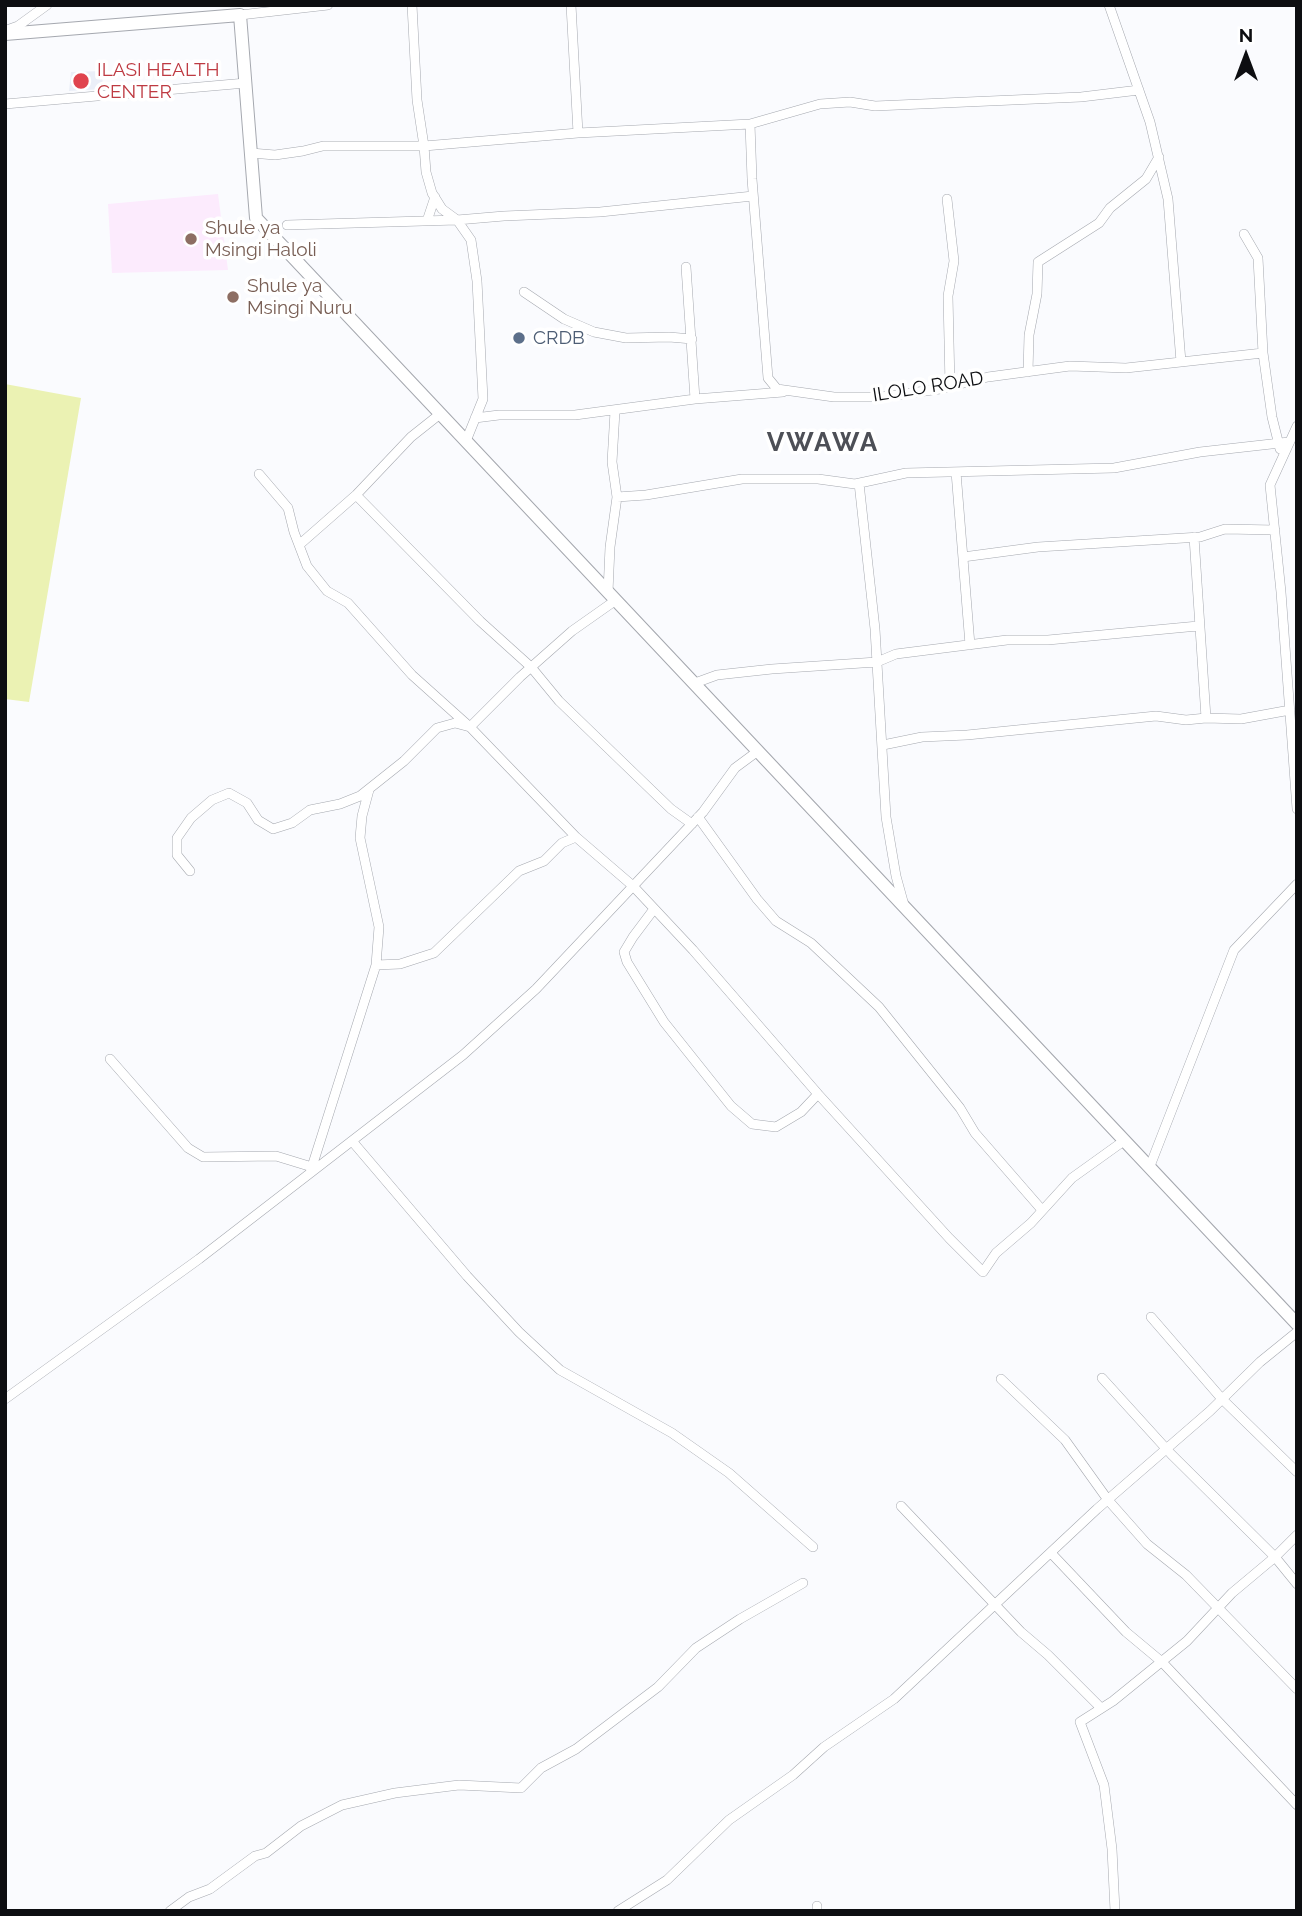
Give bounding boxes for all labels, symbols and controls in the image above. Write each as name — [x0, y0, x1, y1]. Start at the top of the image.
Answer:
north arrow — [1211, 21, 1281, 91]
text: N — [1239, 24, 1253, 46]
place label: ILASI HEALTH CENTER — [97, 59, 220, 103]
marker: ILASI HEALTH CENTER — [71, 71, 91, 91]
place label: Shule ya Msingi Haloli — [205, 217, 317, 261]
marker: Shule ya Msingi Haloli — [183, 231, 199, 247]
place label: Shule ya Msingi Nuru — [247, 275, 353, 319]
marker: Shule ya Msingi Nuru — [225, 289, 241, 305]
place label: CRDB — [533, 327, 585, 349]
marker: CRDB — [511, 330, 527, 346]
street label: ILOLO ROAD — [871, 367, 985, 407]
district label: VWAWA — [767, 427, 879, 459]

